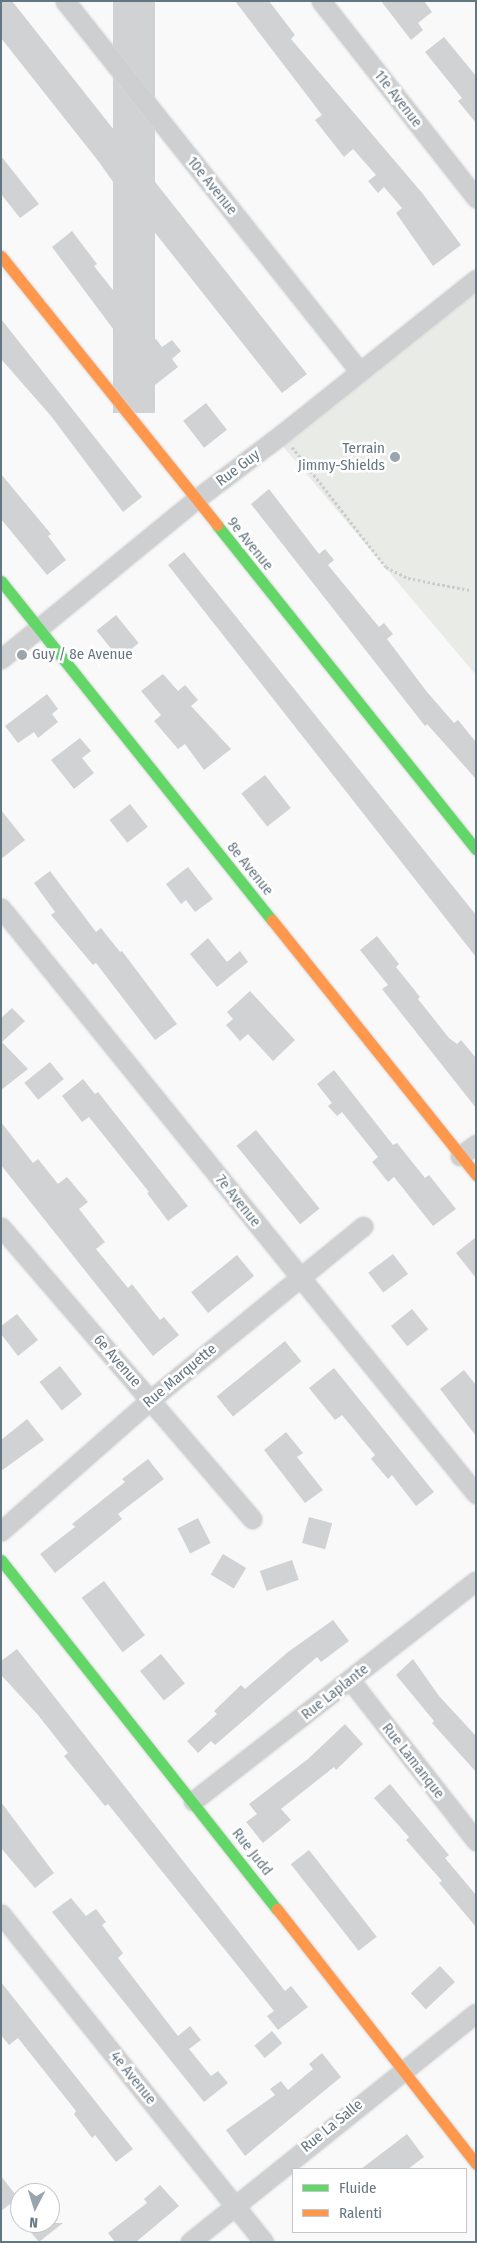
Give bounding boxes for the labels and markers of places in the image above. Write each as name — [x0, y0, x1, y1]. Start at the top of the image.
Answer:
place label: Terrain Jimmy-Shields — [298, 439, 385, 474]
marker: Terrain Jimmy-Shields — [389, 451, 401, 463]
place label: Guy / 8e Avenue — [32, 646, 133, 664]
marker: Guy / 8e Avenue — [16, 649, 28, 661]

